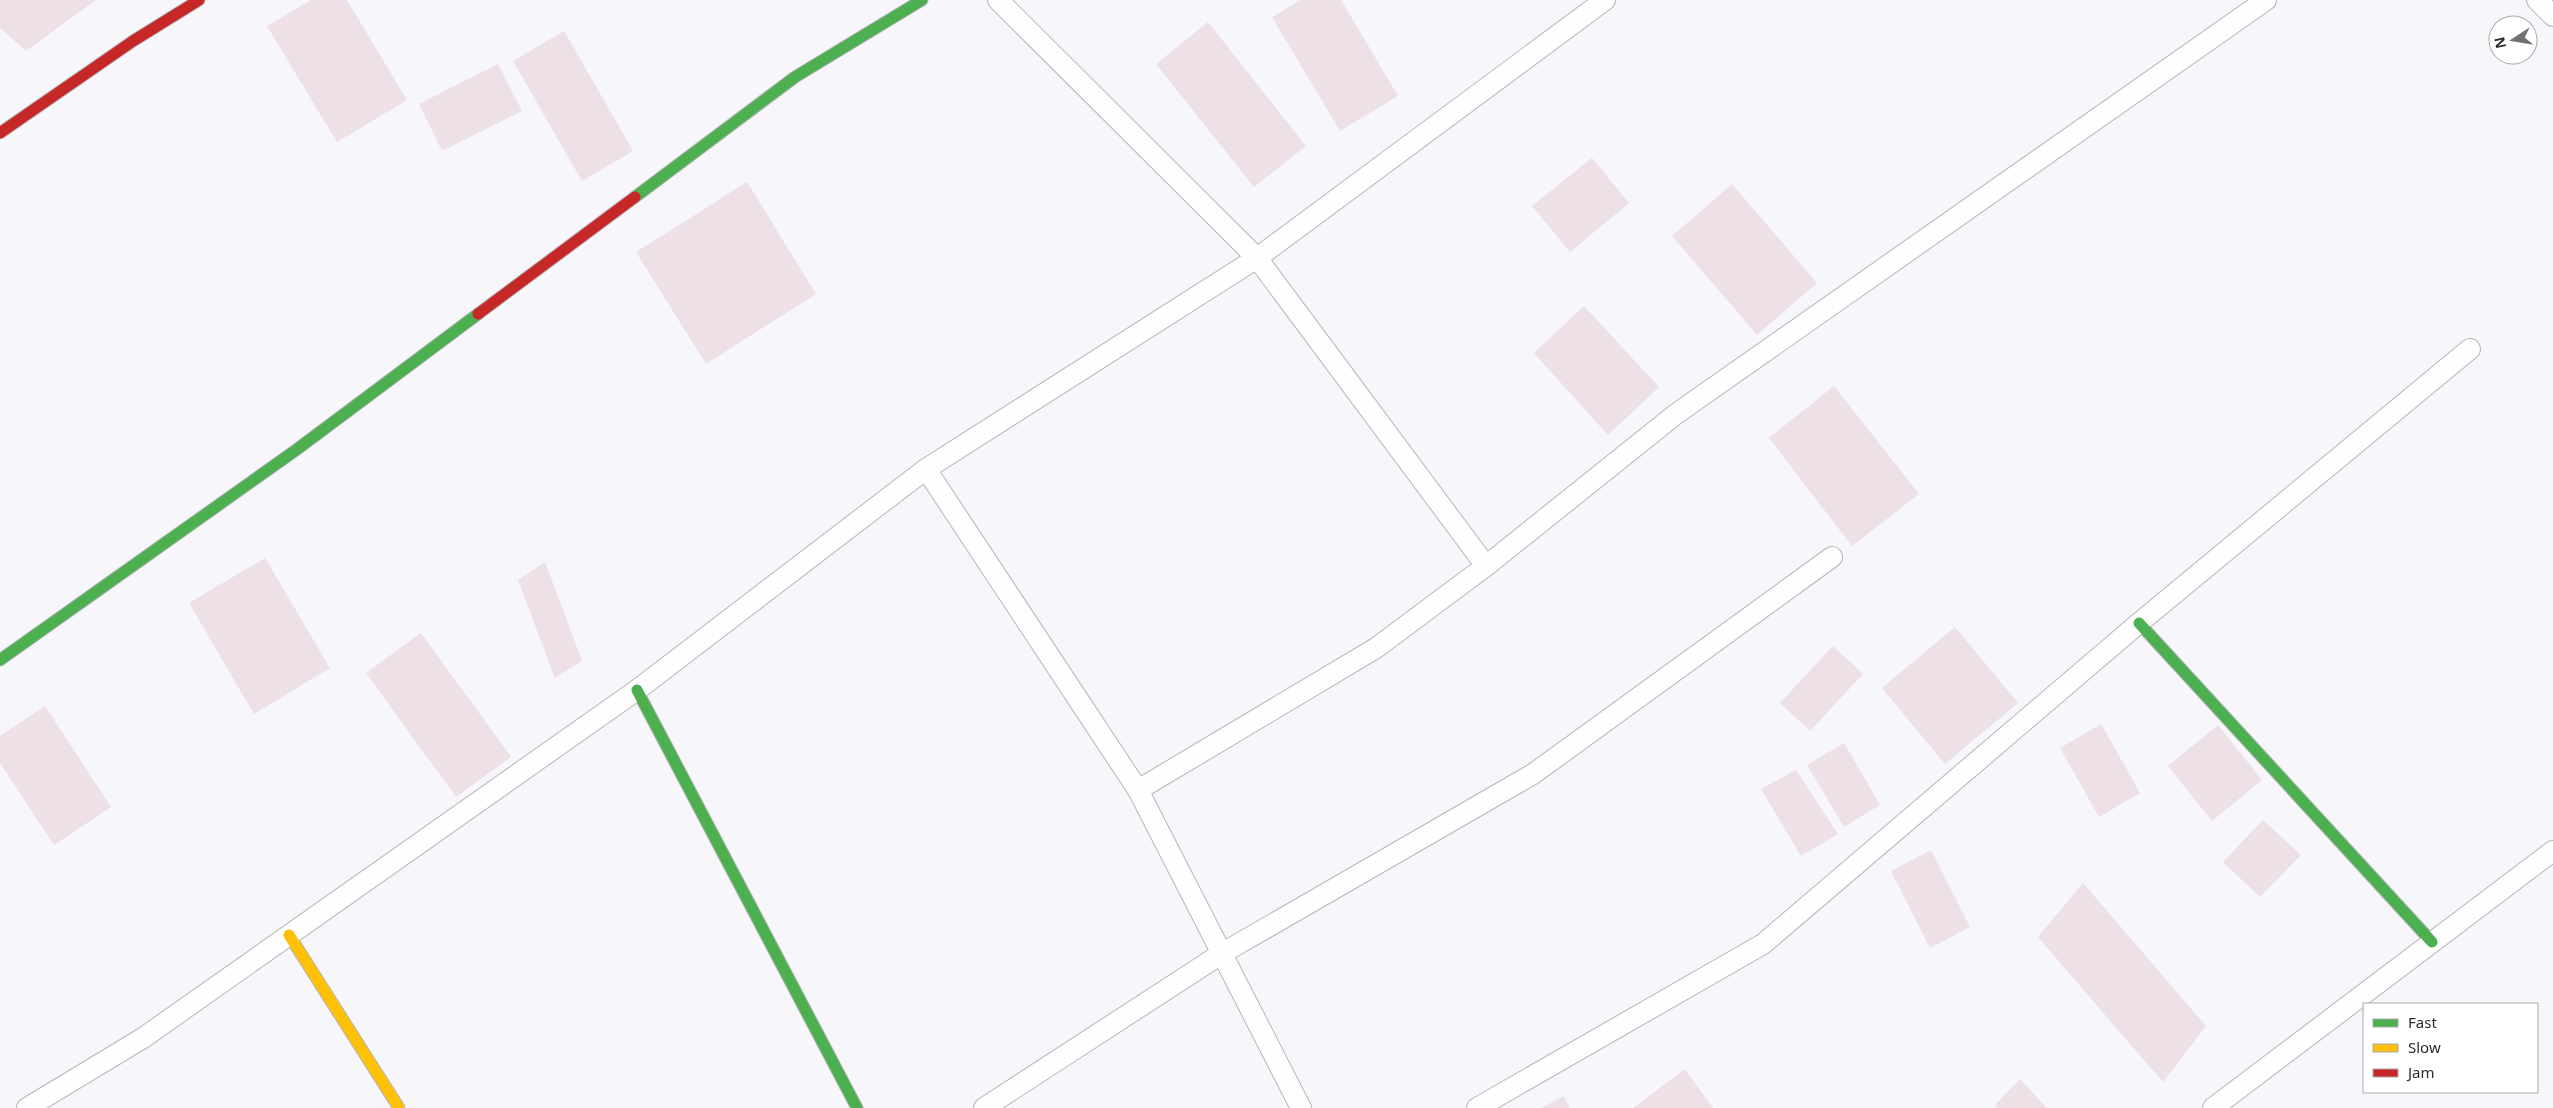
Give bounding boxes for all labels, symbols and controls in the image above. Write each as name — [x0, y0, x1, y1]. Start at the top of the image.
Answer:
north arrow — [2488, 15, 2538, 65]
text: N — [2489, 35, 2510, 50]
legend — [2363, 1003, 2538, 1093]
text: Fast — [2408, 1012, 2437, 1032]
text: Slow — [2408, 1037, 2441, 1057]
text: Jam — [2406, 1062, 2435, 1082]

